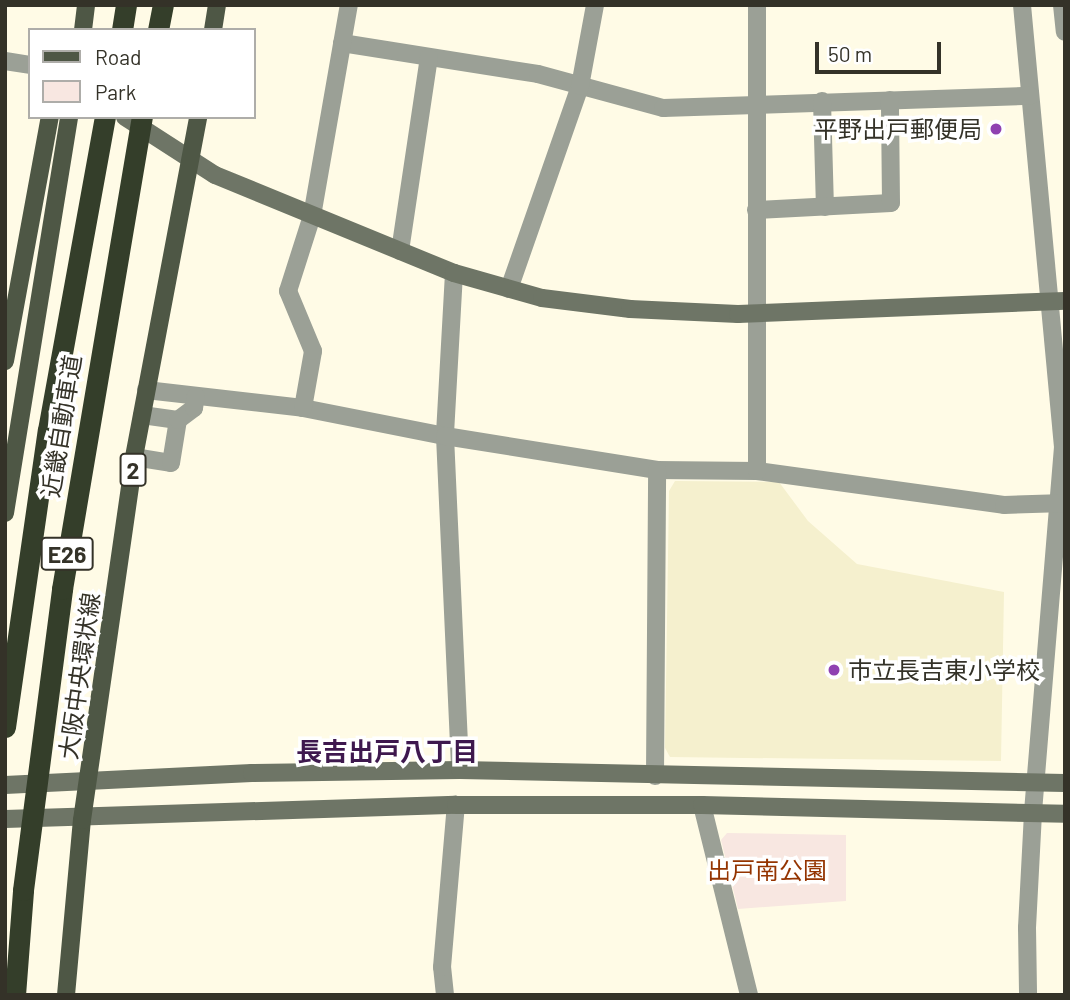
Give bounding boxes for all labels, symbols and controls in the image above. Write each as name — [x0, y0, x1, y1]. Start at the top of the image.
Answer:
legend — [28, 28, 256, 119]
scale bar — [818, 28, 944, 72]
text: 50 m — [828, 41, 872, 66]
text: Road — [95, 44, 141, 69]
text: Park — [95, 79, 136, 104]
place label: 平野出戸郵便局 — [814, 115, 982, 143]
marker: 平野出戸郵便局 — [988, 121, 1004, 137]
street label: 近畿自動車道 — [36, 353, 86, 499]
road number: 2 — [119, 450, 147, 490]
road number: E26 — [39, 534, 95, 574]
street label: 大阪中央環状線 — [53, 591, 105, 761]
place label: 市立長吉東小学校 — [848, 656, 1040, 684]
marker: 市立長吉東小学校 — [826, 662, 842, 678]
district label: 長吉出戸八丁目 — [296, 735, 478, 767]
park label: 出戸南公園 — [707, 856, 827, 884]

